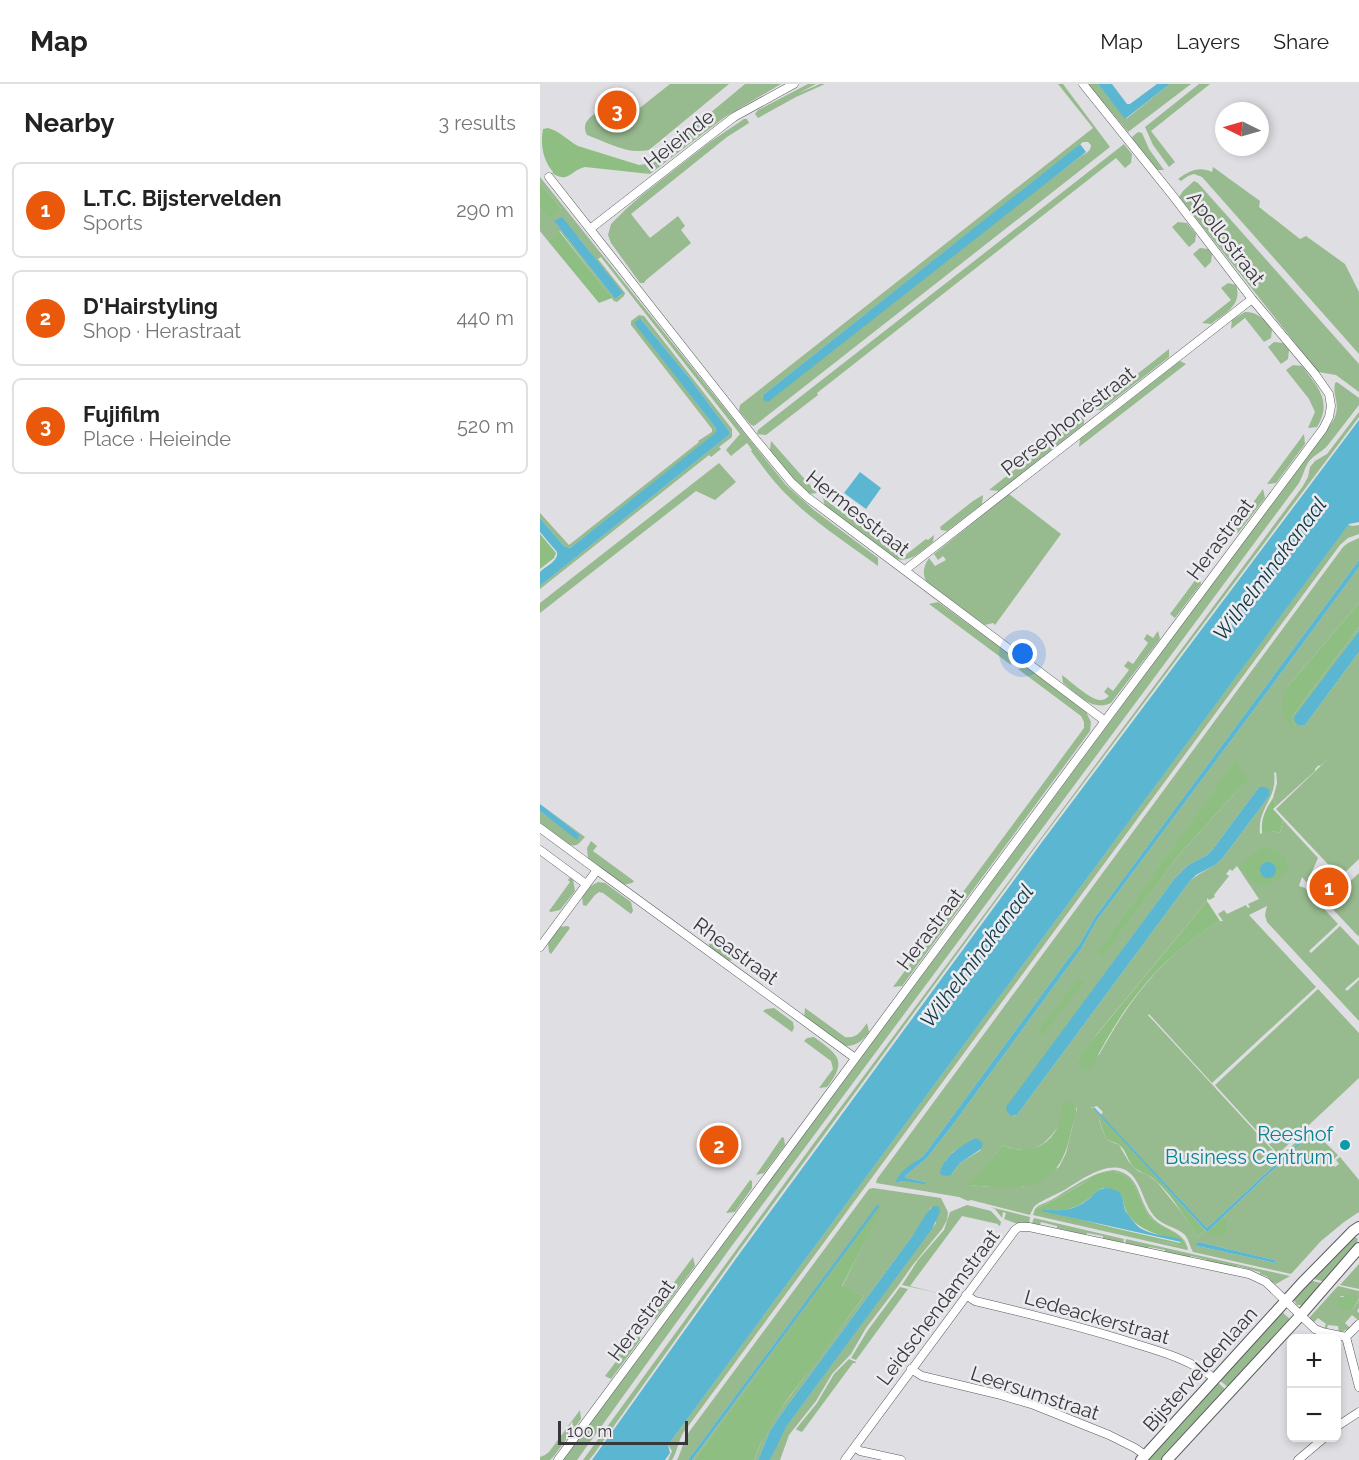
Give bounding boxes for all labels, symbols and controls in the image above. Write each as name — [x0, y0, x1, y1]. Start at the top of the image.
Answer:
text: Map — [30, 25, 88, 58]
text: Map — [1100, 29, 1143, 54]
text: Layers — [1176, 29, 1240, 54]
text: Share — [1273, 29, 1329, 54]
pin: 3 — [598, 87, 637, 132]
north arrow — [1215, 102, 1269, 156]
street label: Heieinde — [639, 104, 719, 174]
text: Nearby — [24, 108, 114, 138]
text: 3 results — [438, 111, 516, 135]
text: L.T.C. Bijstervelden — [83, 185, 281, 211]
street label: Apollostraat — [1182, 186, 1270, 290]
text: 1 — [41, 198, 50, 222]
text: 290 m — [456, 198, 514, 222]
text: Sports — [83, 211, 143, 235]
text: D'Hairstyling — [83, 293, 218, 319]
text: 2 — [40, 306, 51, 330]
text: 440 m — [456, 306, 514, 330]
text: Shop · Herastraat — [83, 319, 241, 343]
street label: Persephonéstraat — [996, 361, 1140, 481]
text: Fujifilm — [83, 401, 160, 427]
text: 3 — [40, 414, 51, 438]
text: 520 m — [457, 414, 514, 438]
text: Place · Heieinde — [83, 427, 231, 451]
street label: Hermesstraat — [801, 465, 915, 561]
water label: Wilhelminakanaal — [1208, 492, 1332, 645]
street label: Herastraat — [1182, 493, 1259, 585]
your location — [1008, 639, 1037, 668]
pin: 1 — [1310, 864, 1348, 910]
water label: Wilhelminakanaal — [915, 879, 1039, 1032]
street label: Herastraat — [892, 883, 969, 975]
street label: Rheastraat — [689, 912, 783, 990]
pin: 2 — [700, 1122, 738, 1168]
place label: Reeshof Business Centrum — [1165, 1122, 1334, 1169]
marker: Reeshof Business Centrum — [1338, 1138, 1352, 1152]
street label: Leidschendamstraat — [871, 1224, 1005, 1390]
street label: Herastraat — [603, 1274, 680, 1366]
street label: Ledeackerstraat — [1022, 1285, 1173, 1349]
street label: Bijsterveldenlaan — [1138, 1302, 1262, 1436]
map controls — [1287, 1334, 1341, 1442]
button: + — [1287, 1334, 1341, 1388]
street label: Leersumstraat — [968, 1361, 1103, 1425]
button: − — [1287, 1388, 1341, 1442]
scale bar — [558, 1418, 688, 1446]
text: 100 m — [567, 1422, 612, 1441]

